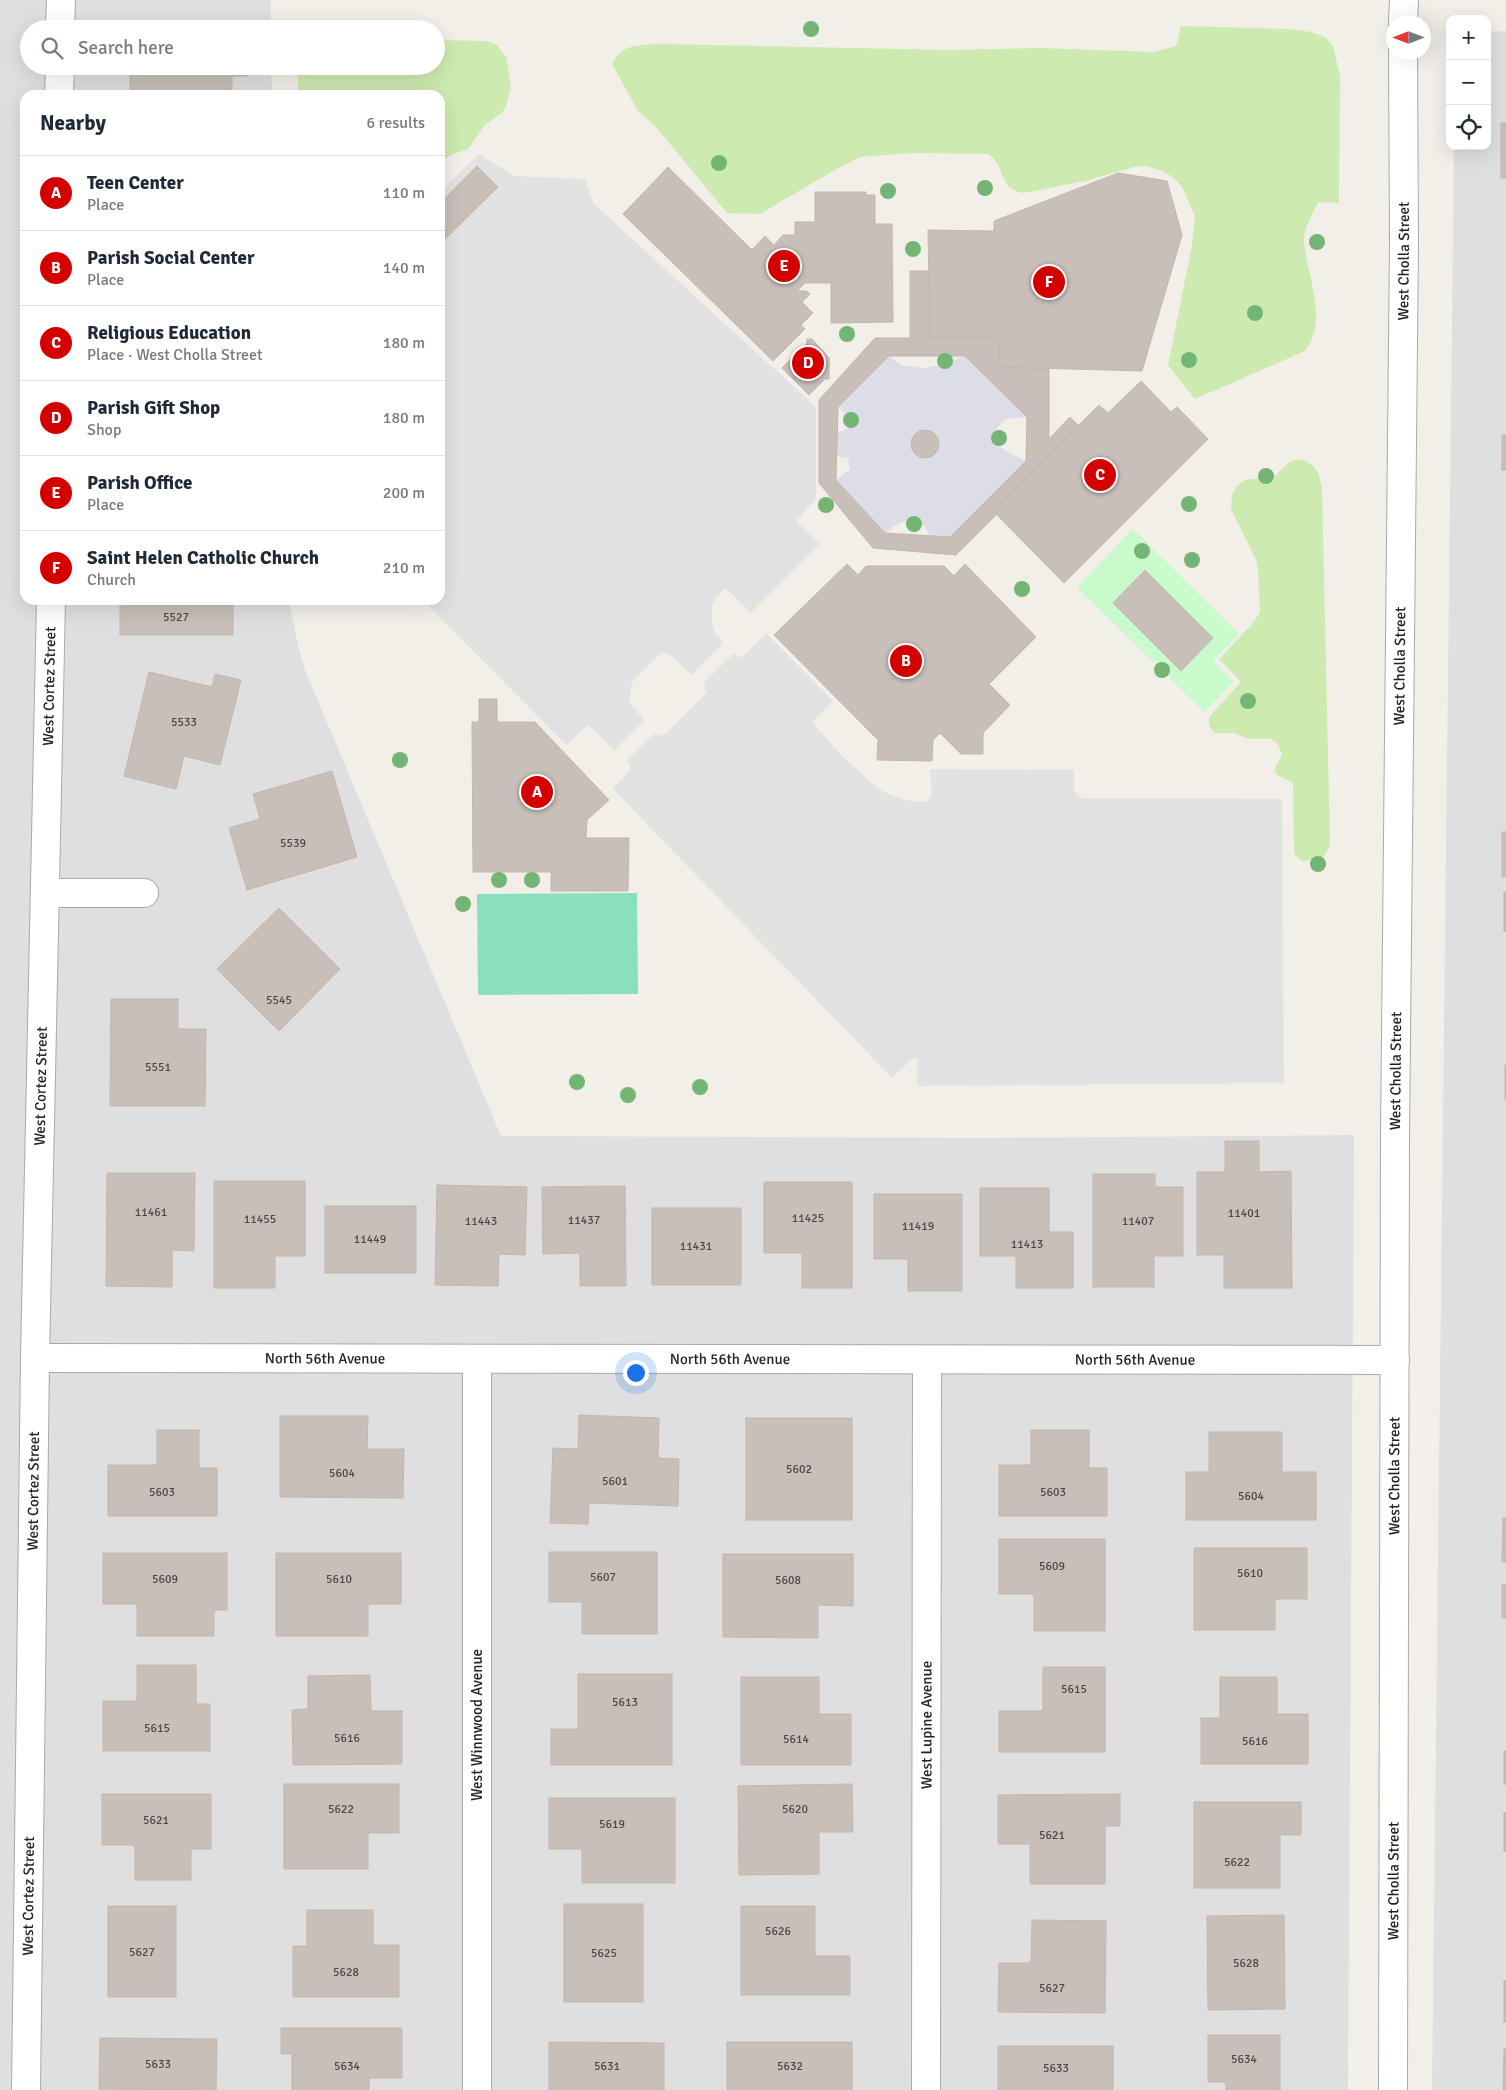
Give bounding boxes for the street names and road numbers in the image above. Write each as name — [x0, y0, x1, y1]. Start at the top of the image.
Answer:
street label: West Cholla Street — [1394, 202, 1413, 320]
street label: West Cholla Street — [1390, 607, 1409, 725]
street label: West Cortez Street — [39, 626, 59, 746]
street label: West Cholla Street — [1386, 1012, 1405, 1130]
street label: West Cortez Street — [30, 1026, 51, 1146]
street label: North 56th Avenue — [265, 1349, 385, 1368]
street label: North 56th Avenue — [670, 1350, 790, 1368]
street label: North 56th Avenue — [1075, 1351, 1195, 1369]
street label: West Cholla Street — [1385, 1417, 1403, 1535]
street label: West Cortez Street — [24, 1431, 43, 1551]
street label: West Winnwood Avenue — [468, 1649, 486, 1801]
street label: West Lupine Avenue — [917, 1661, 936, 1789]
street label: West Cholla Street — [1384, 1822, 1403, 1940]
street label: West Cortez Street — [19, 1836, 38, 1956]

